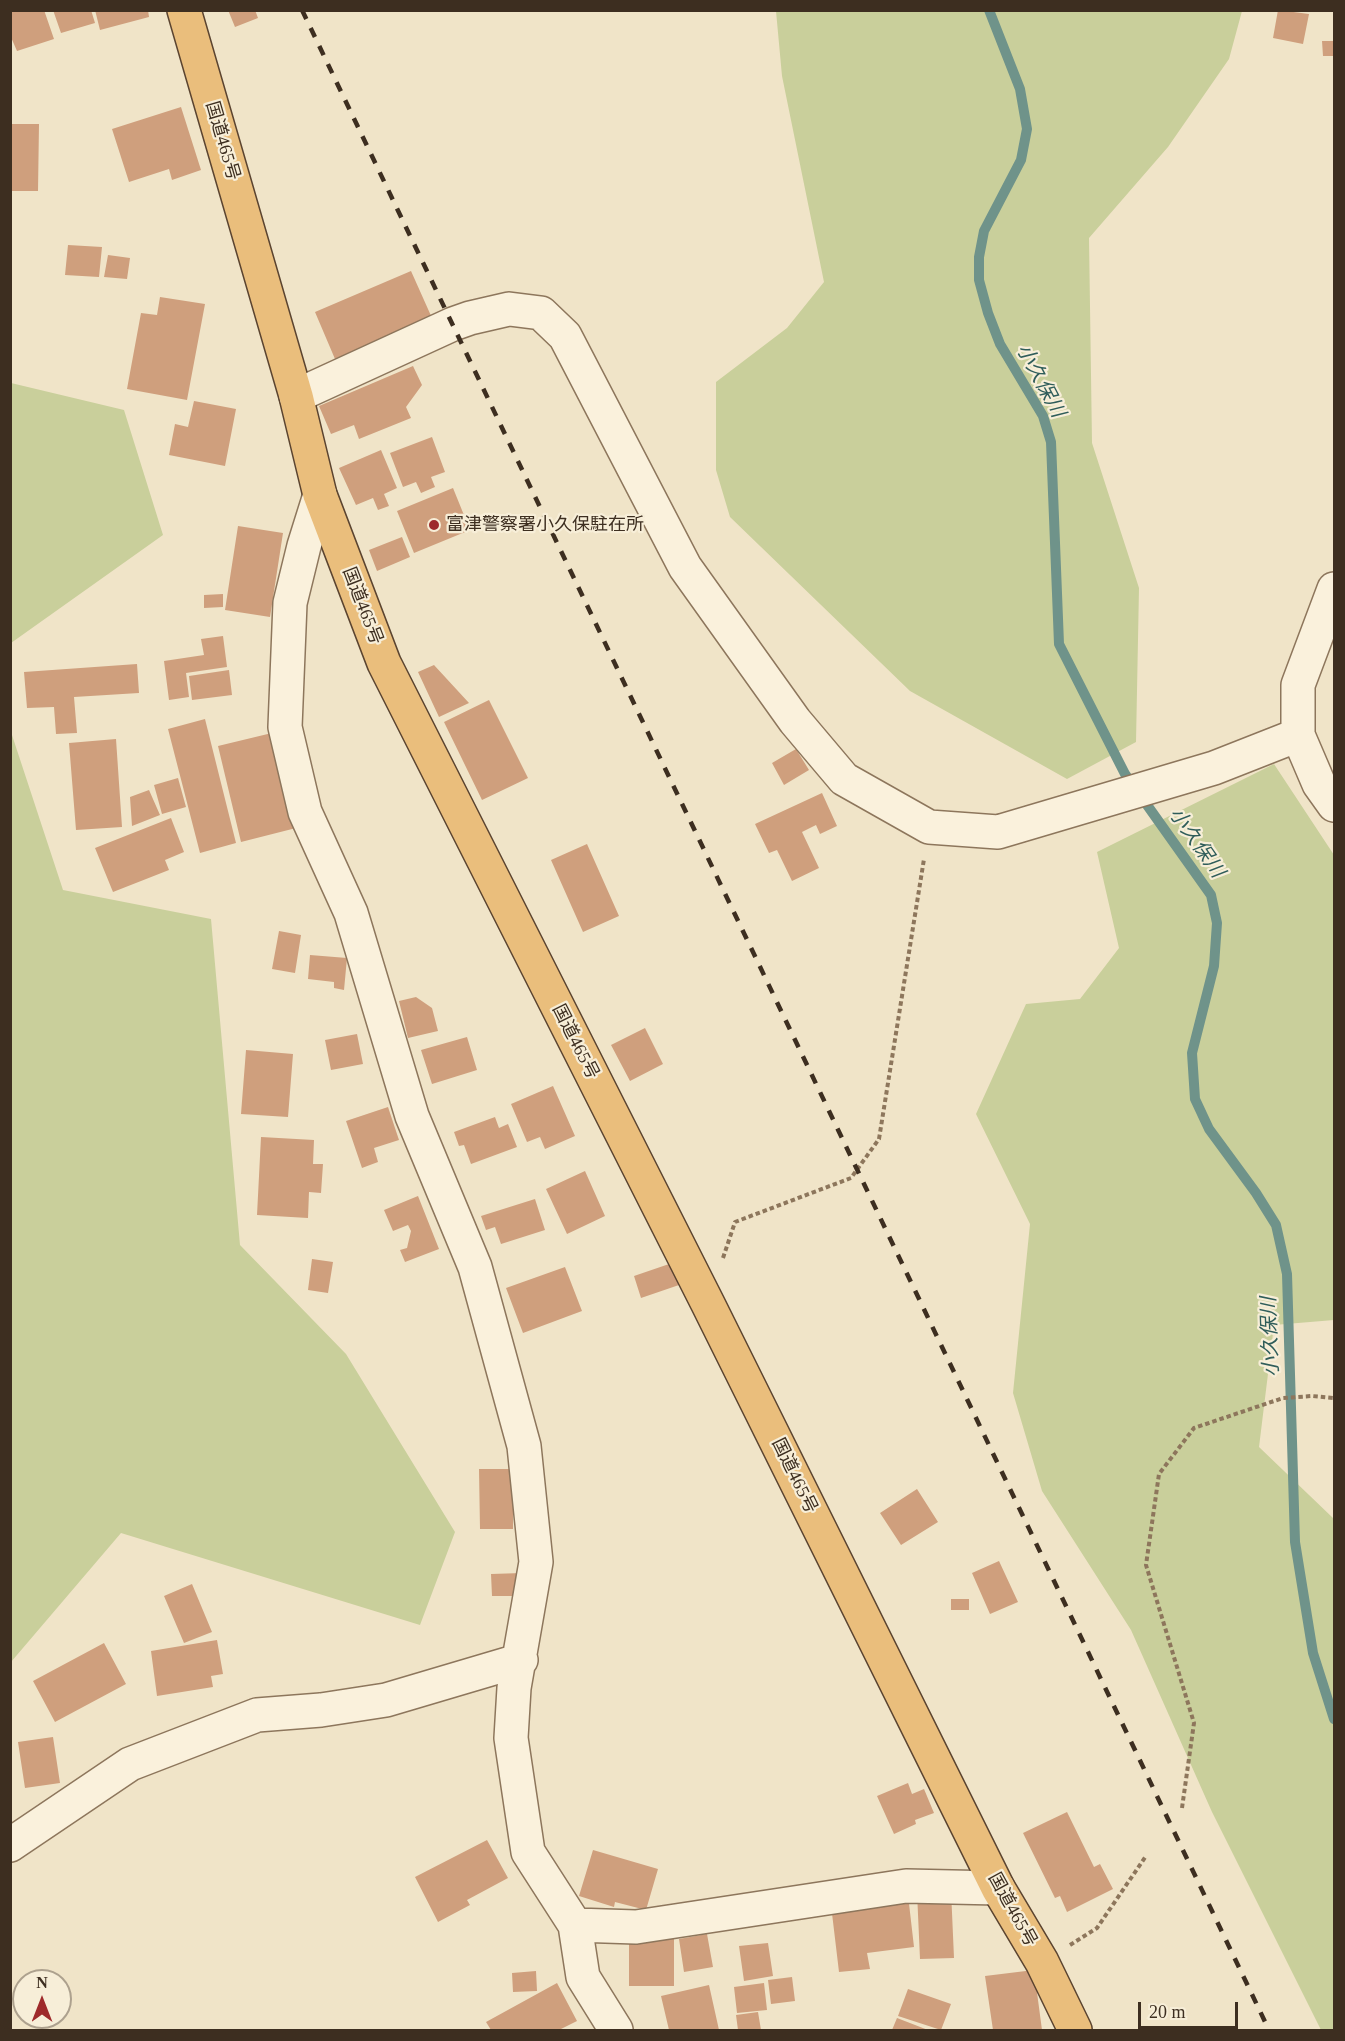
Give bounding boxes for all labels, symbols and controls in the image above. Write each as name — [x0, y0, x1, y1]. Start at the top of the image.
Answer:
street label: 国道465号 — [200, 99, 244, 183]
water label: 小久保川 — [1011, 340, 1069, 422]
place label: 富津警察署小久保駐在所 — [446, 514, 644, 536]
marker: 富津警察署小久保駐在所 — [427, 518, 441, 532]
street label: 国道465号 — [337, 564, 387, 648]
water label: 小久保川 — [1163, 803, 1229, 883]
street label: 国道465号 — [547, 1001, 603, 1083]
water label: 小久保川 — [1258, 1297, 1284, 1377]
street label: 国道465号 — [767, 1435, 821, 1517]
street label: 国道465号 — [983, 1869, 1041, 1951]
north arrow — [12, 1969, 72, 2029]
text: N — [36, 1974, 48, 1991]
scale bar — [1141, 1990, 1242, 2028]
text: 20 m — [1149, 2002, 1186, 2022]

